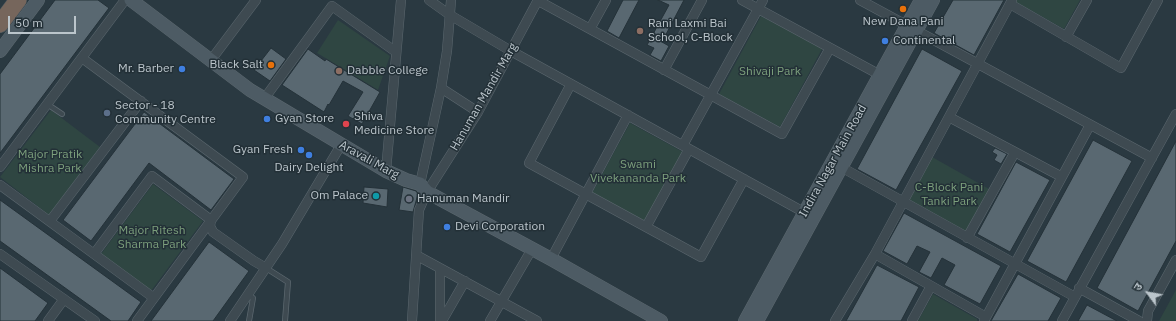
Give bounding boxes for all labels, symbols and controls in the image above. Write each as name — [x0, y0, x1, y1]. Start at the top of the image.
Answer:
marker: New Dana Pani — [898, 4, 908, 14]
scale bar — [10, 8, 78, 34]
text: 50 m — [15, 15, 43, 30]
place label: New Dana Pani — [863, 15, 943, 29]
place label: Rani Laxmi Bai School, C-Block — [648, 17, 733, 45]
marker: Rani Laxmi Bai School, C-Block — [635, 26, 645, 36]
place label: Continental — [893, 34, 955, 48]
marker: Continental — [880, 36, 890, 46]
street label: Hanuman Mandir Marg — [447, 41, 521, 153]
place label: Black Salt — [210, 58, 263, 72]
marker: Black Salt — [266, 60, 276, 70]
place label: Mr. Barber — [118, 62, 174, 76]
marker: Mr. Barber — [177, 64, 187, 74]
place label: Dabble College — [347, 64, 428, 78]
park label: Shivaji Park — [739, 65, 801, 79]
marker: Dabble College — [334, 66, 344, 76]
place label: Sector - 18 Community Centre — [115, 99, 216, 127]
street label: Indira Nagar Main Road — [796, 102, 870, 220]
marker: Sector - 18 Community Centre — [102, 108, 112, 118]
place label: Shiva Medicine Store — [354, 110, 434, 138]
place label: Gyan Store — [275, 112, 334, 126]
marker: Gyan Store — [262, 114, 272, 124]
marker: Shiva Medicine Store — [341, 119, 351, 129]
street label: Aravali Marg — [337, 138, 401, 182]
place label: Gyan Fresh — [233, 143, 293, 157]
marker: Gyan Fresh — [296, 145, 306, 155]
park label: Major Pratik Mishra Park — [18, 148, 82, 176]
marker: Dairy Delight — [304, 150, 314, 160]
park label: Swami Vivekananda Park — [590, 158, 686, 186]
place label: Dairy Delight — [274, 161, 344, 175]
park label: C-Block Pani Tanki Park — [915, 181, 983, 209]
place label: Om Palace — [310, 189, 368, 203]
marker: Om Palace — [371, 191, 381, 201]
place label: Hanuman Mandir — [417, 192, 509, 206]
marker: Hanuman Mandir — [404, 194, 414, 204]
place label: Devi Corporation — [455, 220, 545, 234]
marker: Devi Corporation — [442, 222, 452, 232]
park label: Major Ritesh Sharma Park — [118, 224, 186, 252]
north arrow — [1128, 273, 1168, 313]
text: उ — [1130, 280, 1145, 293]

